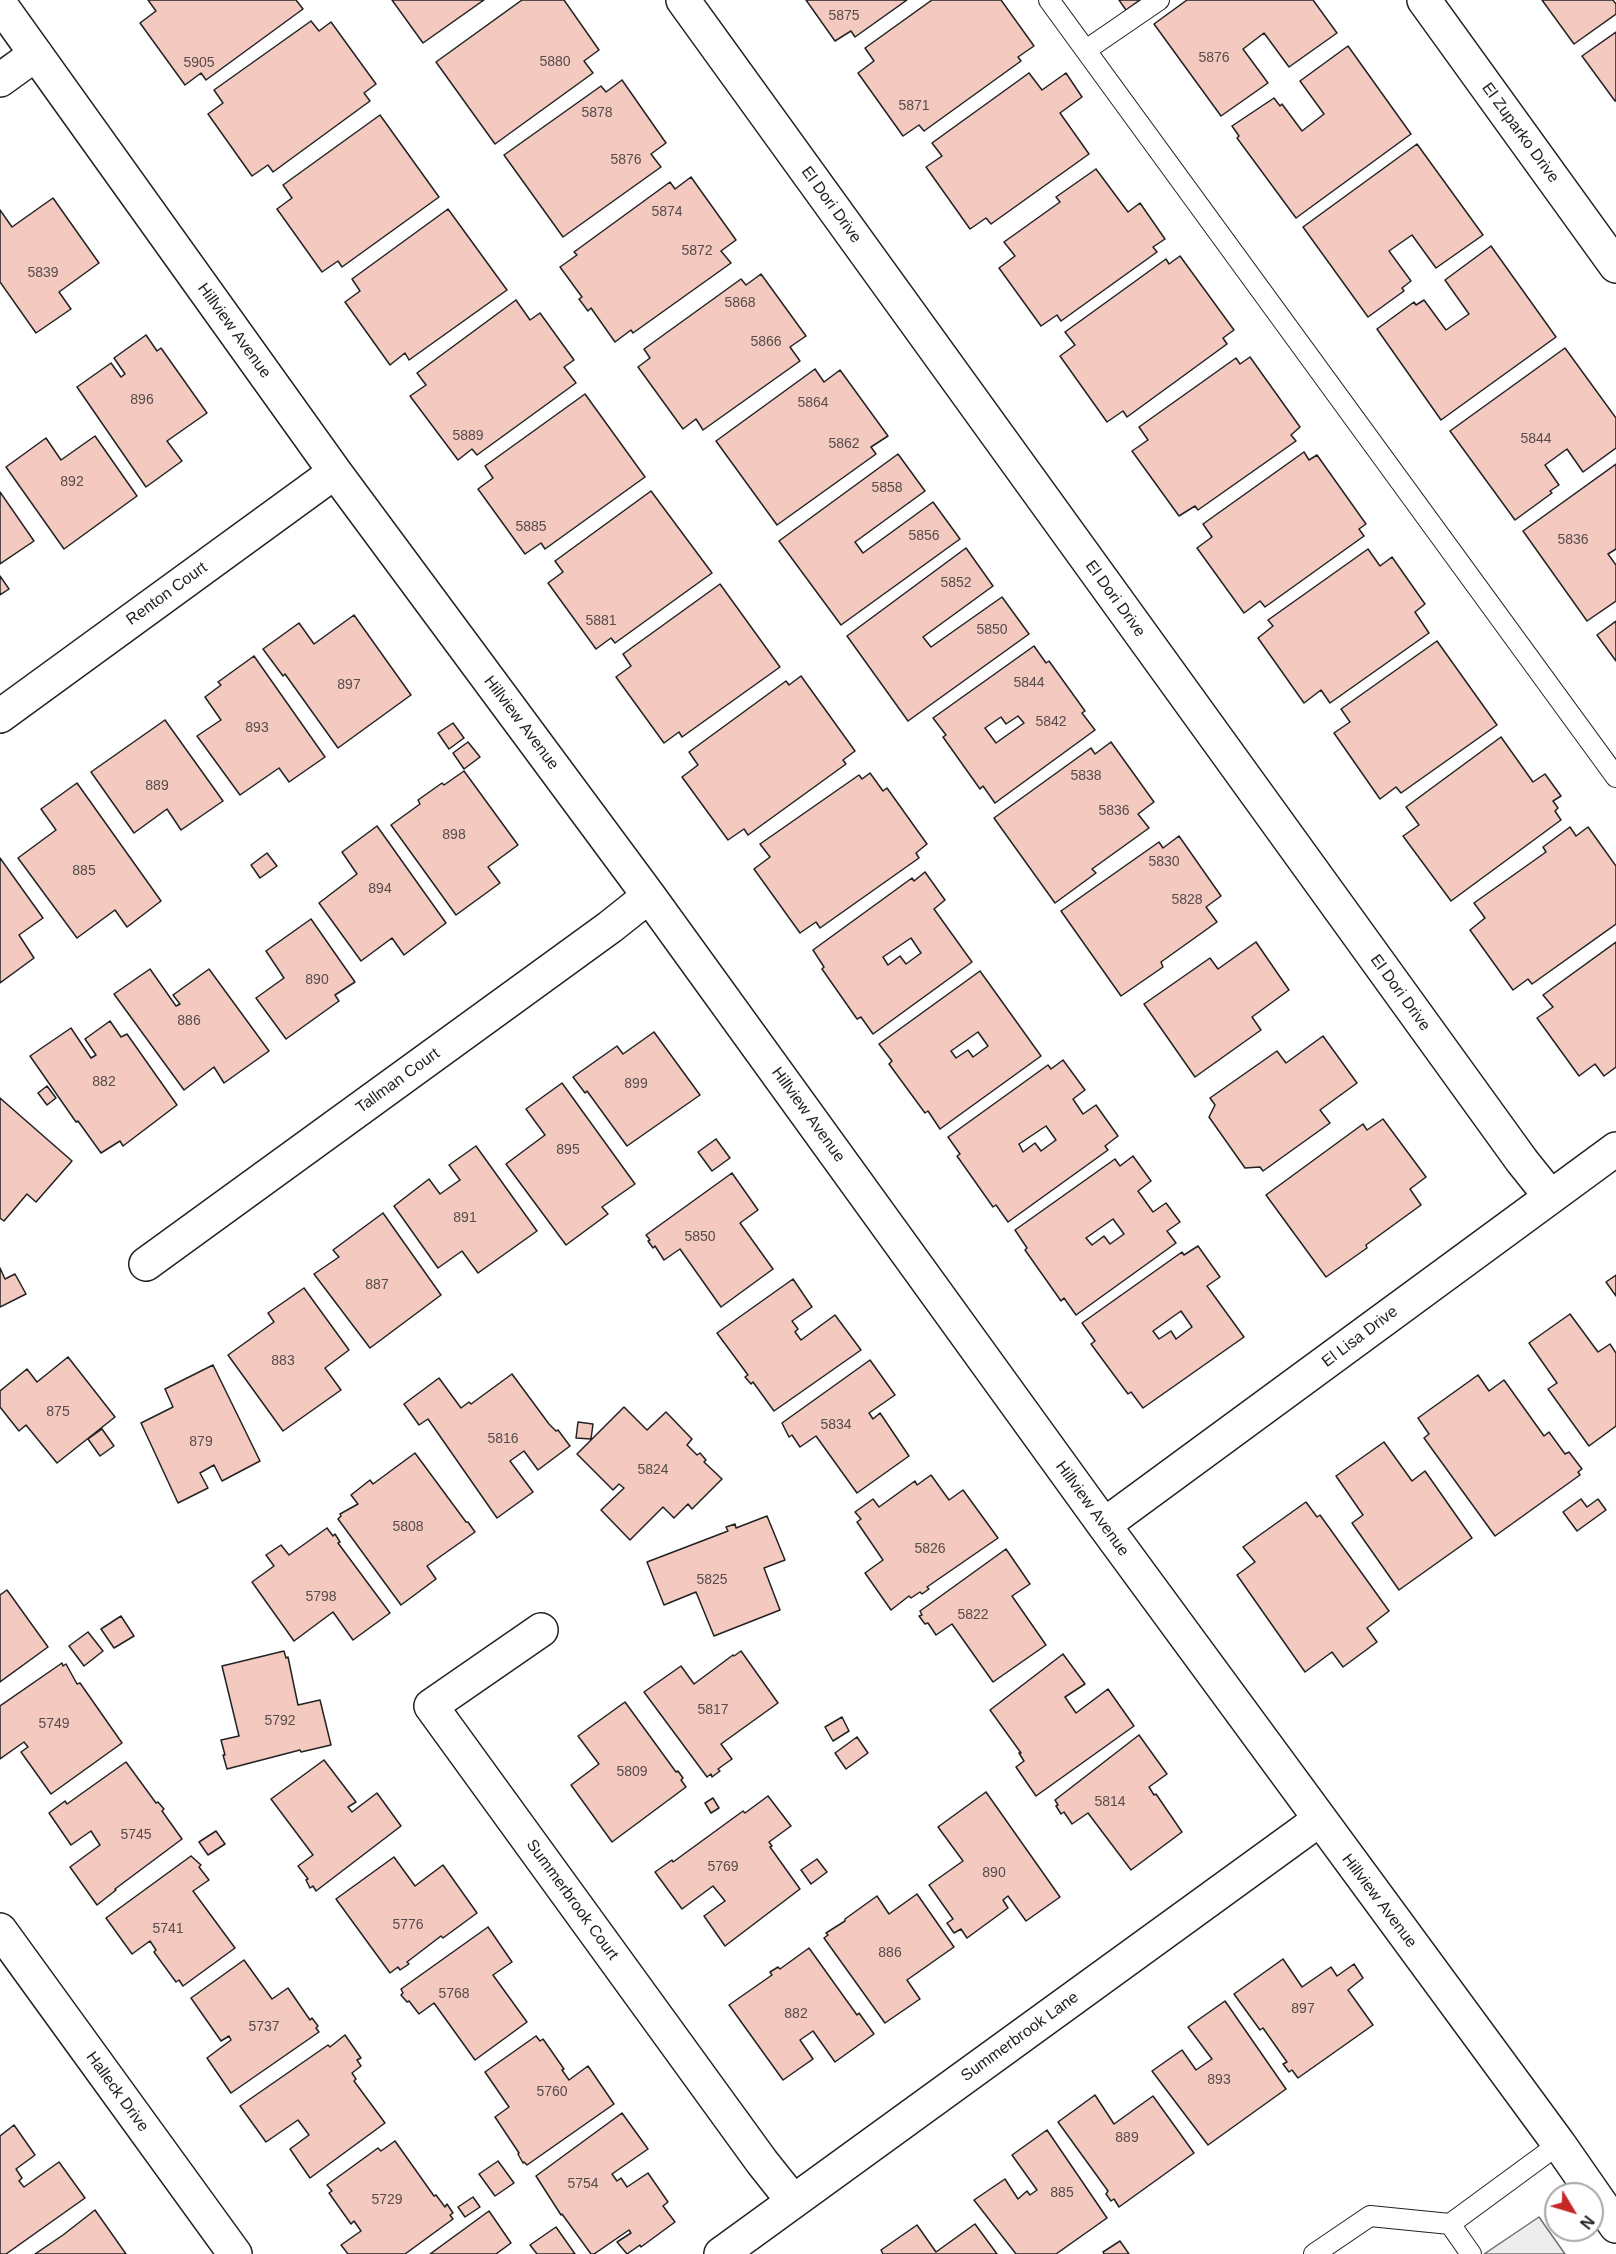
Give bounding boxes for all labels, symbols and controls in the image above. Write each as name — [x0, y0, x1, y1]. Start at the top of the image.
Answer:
house number: 5875 — [828, 8, 860, 24]
house number: 5876 — [1198, 50, 1230, 66]
house number: 5880 — [539, 54, 571, 70]
house number: 5905 — [183, 55, 215, 71]
street label: El Zuparko Drive — [1477, 79, 1563, 187]
house number: 5871 — [898, 98, 930, 114]
house number: 5878 — [581, 105, 613, 121]
house number: 5876 — [610, 152, 642, 168]
street label: El Dori Drive — [797, 163, 865, 247]
house number: 5874 — [651, 204, 683, 220]
house number: 5872 — [681, 243, 713, 259]
house number: 5839 — [27, 265, 59, 281]
street label: Hillview Avenue — [193, 280, 275, 382]
house number: 5868 — [724, 295, 756, 311]
house number: 5866 — [750, 334, 782, 350]
house number: 896 — [130, 392, 154, 408]
house number: 5864 — [797, 395, 829, 411]
house number: 5889 — [452, 428, 484, 444]
house number: 5844 — [1520, 431, 1552, 447]
house number: 5862 — [828, 436, 860, 452]
house number: 892 — [60, 474, 84, 490]
house number: 5858 — [871, 480, 903, 496]
house number: 5885 — [515, 519, 547, 535]
house number: 5856 — [908, 528, 940, 544]
house number: 5836 — [1557, 532, 1589, 548]
street label: El Dori Drive — [1081, 557, 1149, 641]
street label: Renton Court — [123, 558, 211, 630]
house number: 5852 — [940, 575, 972, 591]
house number: 5881 — [585, 613, 617, 629]
house number: 5850 — [976, 622, 1008, 638]
street label: Hillview Avenue — [479, 672, 563, 774]
house number: 5844 — [1013, 675, 1045, 691]
house number: 897 — [337, 677, 361, 693]
house number: 5842 — [1035, 714, 1067, 730]
house number: 893 — [245, 720, 269, 736]
house number: 5838 — [1070, 768, 1102, 784]
house number: 889 — [145, 778, 169, 794]
house number: 5836 — [1098, 803, 1130, 819]
house number: 898 — [442, 827, 466, 843]
house number: 5830 — [1148, 854, 1180, 870]
house number: 885 — [72, 863, 96, 879]
house number: 894 — [368, 881, 392, 897]
house number: 5828 — [1171, 892, 1203, 908]
street label: El Dori Drive — [1366, 951, 1434, 1035]
house number: 890 — [305, 972, 329, 988]
house number: 886 — [177, 1013, 201, 1029]
street label: Tallman Court — [352, 1044, 444, 1118]
street label: Hillview Avenue — [767, 1064, 849, 1166]
house number: 882 — [92, 1074, 116, 1090]
house number: 899 — [624, 1076, 648, 1092]
house number: 895 — [556, 1142, 580, 1158]
house number: 891 — [453, 1210, 477, 1226]
house number: 5850 — [684, 1229, 716, 1245]
house number: 887 — [365, 1277, 389, 1293]
street label: El Lisa Drive — [1318, 1302, 1402, 1372]
house number: 883 — [271, 1353, 295, 1369]
house number: 875 — [46, 1404, 70, 1420]
house number: 5834 — [820, 1417, 852, 1433]
house number: 5816 — [487, 1431, 519, 1447]
house number: 879 — [189, 1434, 213, 1450]
street label: Hillview Avenue — [1051, 1458, 1133, 1560]
house number: 5824 — [637, 1462, 669, 1478]
house number: 5808 — [392, 1519, 424, 1535]
house number: 5826 — [914, 1541, 946, 1557]
house number: 5825 — [696, 1572, 728, 1588]
house number: 5798 — [305, 1589, 337, 1605]
house number: 5822 — [957, 1607, 989, 1623]
house number: 5817 — [697, 1702, 729, 1718]
house number: 5792 — [264, 1713, 296, 1729]
house number: 5749 — [38, 1716, 70, 1732]
house number: 5809 — [616, 1764, 648, 1780]
house number: 5814 — [1094, 1794, 1126, 1810]
house number: 5745 — [120, 1827, 152, 1843]
street label: Summerbrook Court — [522, 1836, 622, 1964]
street label: Hillview Avenue — [1337, 1850, 1421, 1952]
house number: 5769 — [707, 1859, 739, 1875]
house number: 890 — [982, 1865, 1006, 1881]
house number: 5776 — [392, 1917, 424, 1933]
house number: 5741 — [152, 1921, 184, 1937]
house number: 886 — [878, 1945, 902, 1961]
house number: 5768 — [438, 1986, 470, 2002]
street label: Summerbrook Lane — [958, 1988, 1082, 2086]
house number: 897 — [1291, 2001, 1315, 2017]
house number: 882 — [784, 2006, 808, 2022]
house number: 5737 — [248, 2019, 280, 2035]
street label: Halleck Drive — [82, 2048, 152, 2136]
house number: 893 — [1207, 2072, 1231, 2088]
house number: 5760 — [536, 2084, 568, 2100]
house number: 889 — [1115, 2130, 1139, 2146]
house number: 5754 — [567, 2176, 599, 2192]
north arrow — [1544, 2182, 1604, 2242]
house number: 885 — [1050, 2185, 1074, 2201]
house number: 5729 — [371, 2192, 403, 2208]
text: N — [1577, 2212, 1597, 2232]

